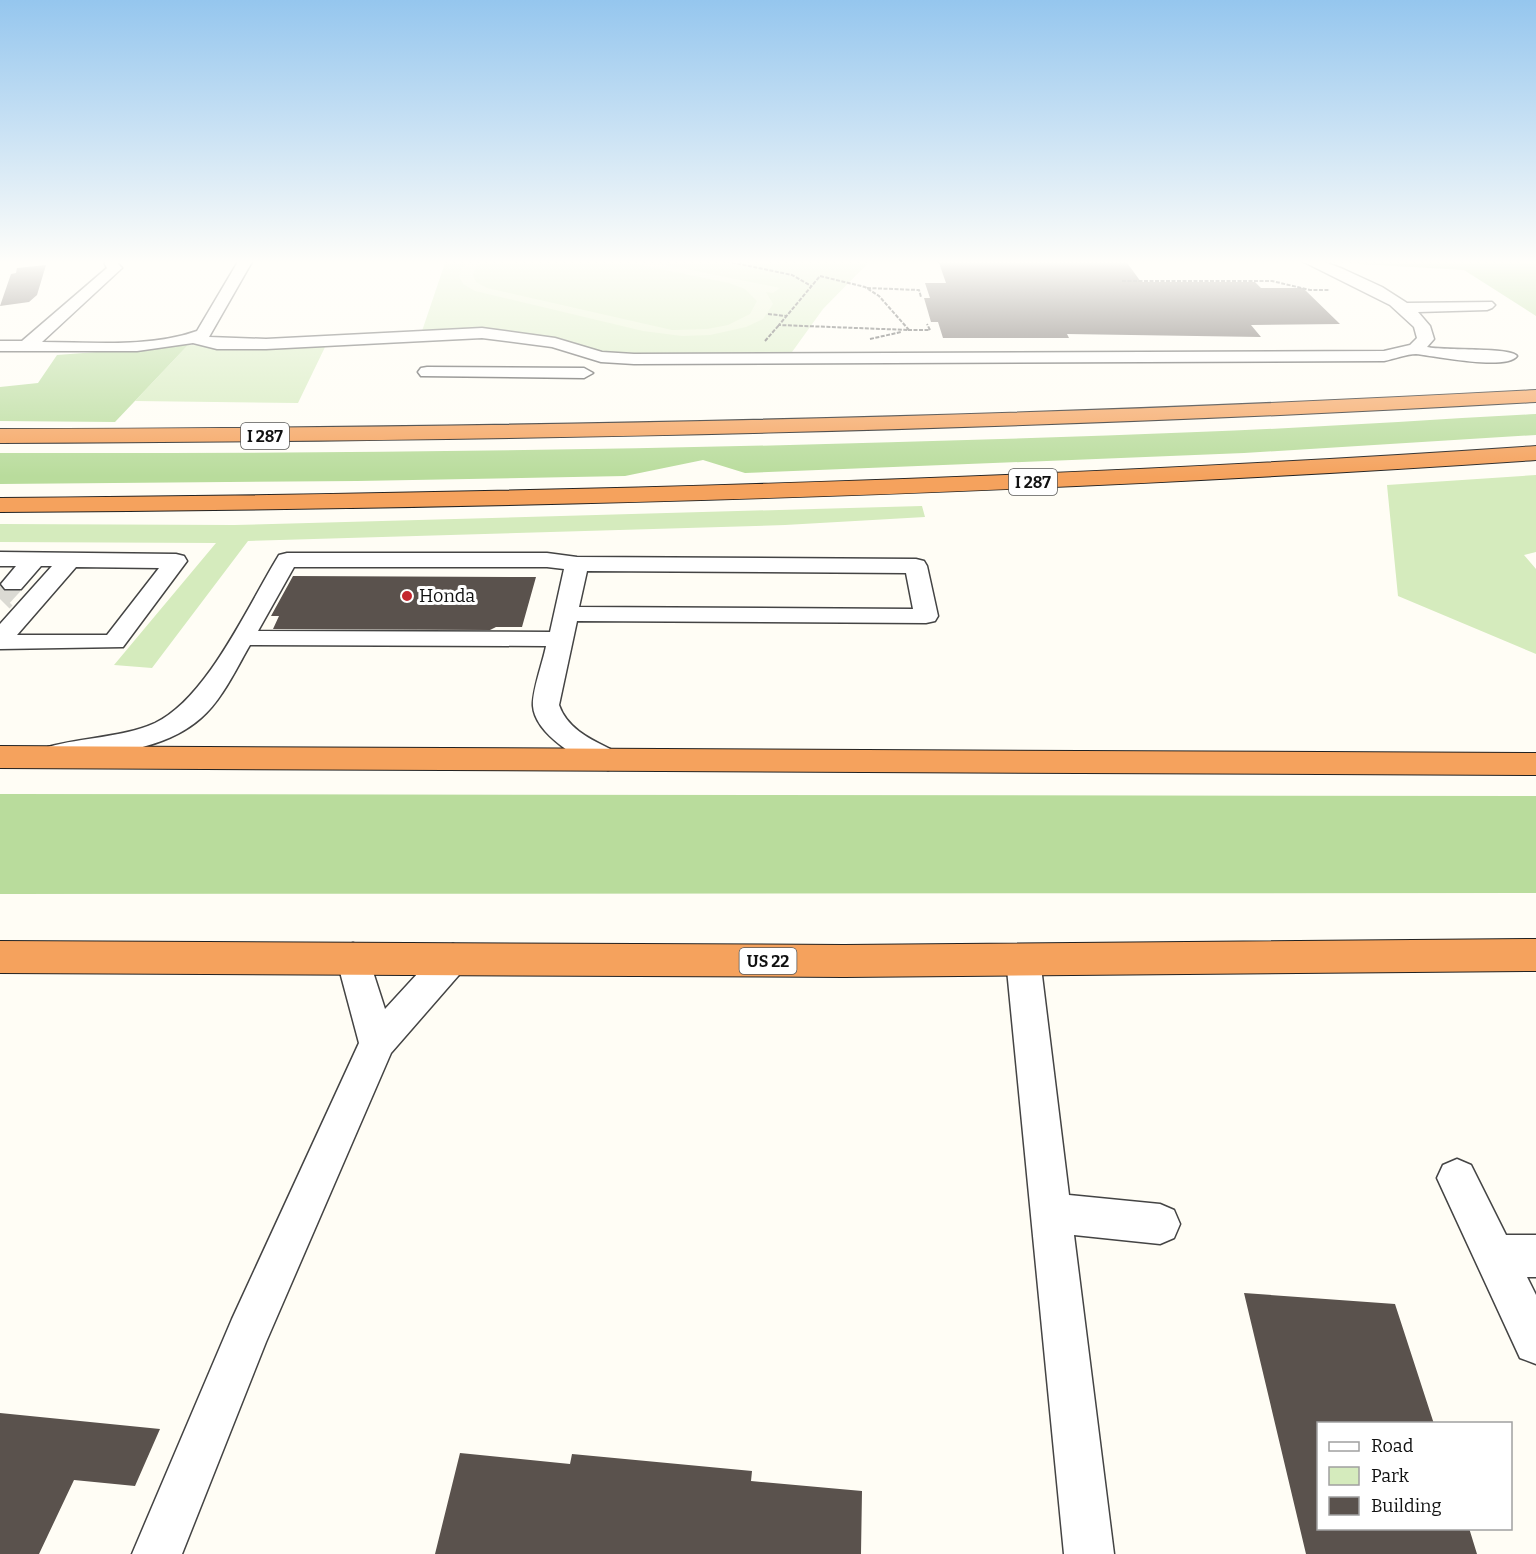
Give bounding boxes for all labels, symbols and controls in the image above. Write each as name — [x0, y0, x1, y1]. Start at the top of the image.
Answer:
road number: I 287 — [241, 423, 289, 449]
road number: I 287 — [1009, 469, 1057, 495]
place label: Honda — [419, 585, 475, 607]
marker: Honda — [400, 589, 414, 603]
road number: US 22 — [740, 948, 796, 974]
legend — [1317, 1422, 1512, 1530]
text: Road — [1371, 1435, 1414, 1457]
text: Park — [1371, 1465, 1410, 1487]
text: Building — [1371, 1495, 1442, 1517]

